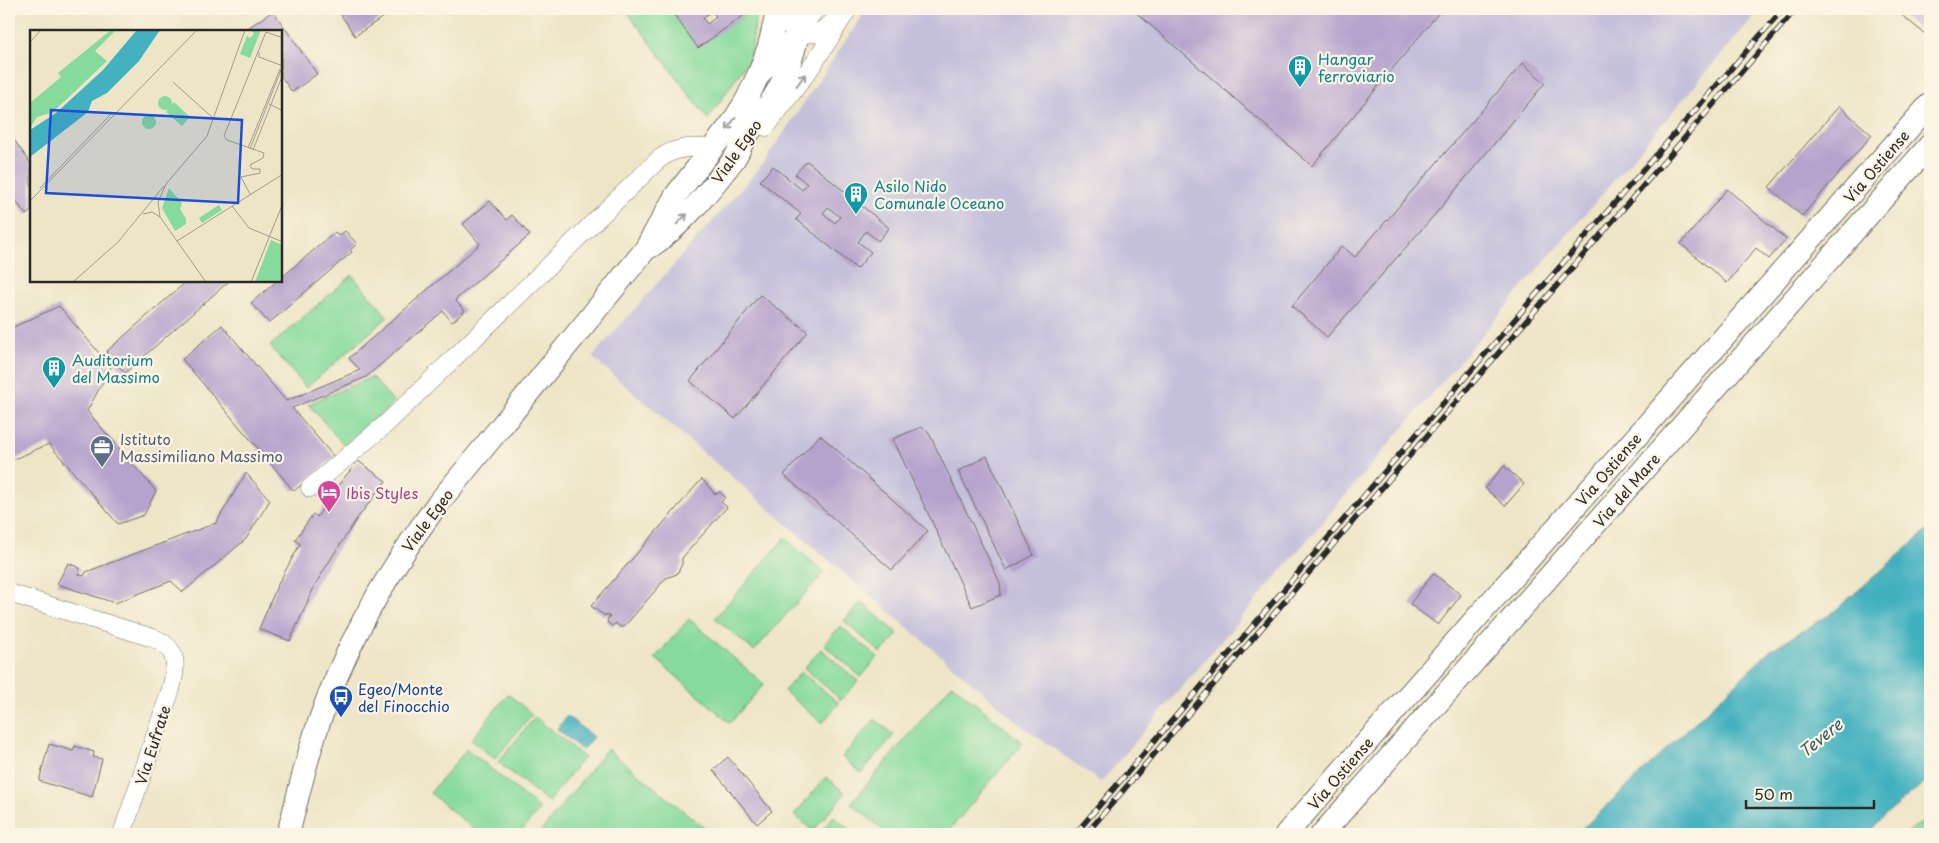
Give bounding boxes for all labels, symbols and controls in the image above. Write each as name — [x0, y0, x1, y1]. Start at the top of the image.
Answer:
inset map — [30, 30, 282, 282]
place label: Hangar ferroviario — [1318, 47, 1395, 87]
building icon: Hangar ferroviario — [1287, 54, 1313, 88]
one-way arrow — [796, 73, 806, 87]
street label: Viale Egeo — [705, 114, 767, 188]
one-way arrow — [726, 117, 736, 131]
street label: Via Ostiense — [1838, 124, 1914, 208]
place label: Asilo Nido Comunale Oceano — [874, 174, 1004, 214]
building icon: Asilo Nido Comunale Oceano — [843, 181, 869, 215]
one-way arrow — [676, 214, 688, 226]
place label: Auditorium del Massimo — [72, 348, 160, 388]
building icon: Auditorium del Massimo — [41, 355, 67, 389]
place label: Istituto Massimiliano Massimo — [120, 427, 283, 467]
street label: Via Ostiense — [1570, 427, 1646, 511]
office icon: Istituto Massimiliano Massimo — [89, 434, 115, 468]
street label: Via del Mare — [1587, 448, 1665, 532]
hotel icon: Ibis Styles — [316, 479, 342, 513]
place label: Ibis Styles — [346, 481, 418, 504]
street label: Viale Egeo — [396, 484, 458, 556]
place label: Egeo/Monte del Finocchio — [358, 677, 450, 717]
bus stop icon: Egeo/Monte del Finocchio — [328, 684, 354, 718]
street label: Via Eufrate — [128, 702, 176, 788]
water label: Tevere — [1793, 711, 1848, 762]
street label: Via Ostiense — [1302, 731, 1378, 815]
scale bar — [1746, 778, 1874, 810]
text: 50 m — [1754, 782, 1793, 805]

